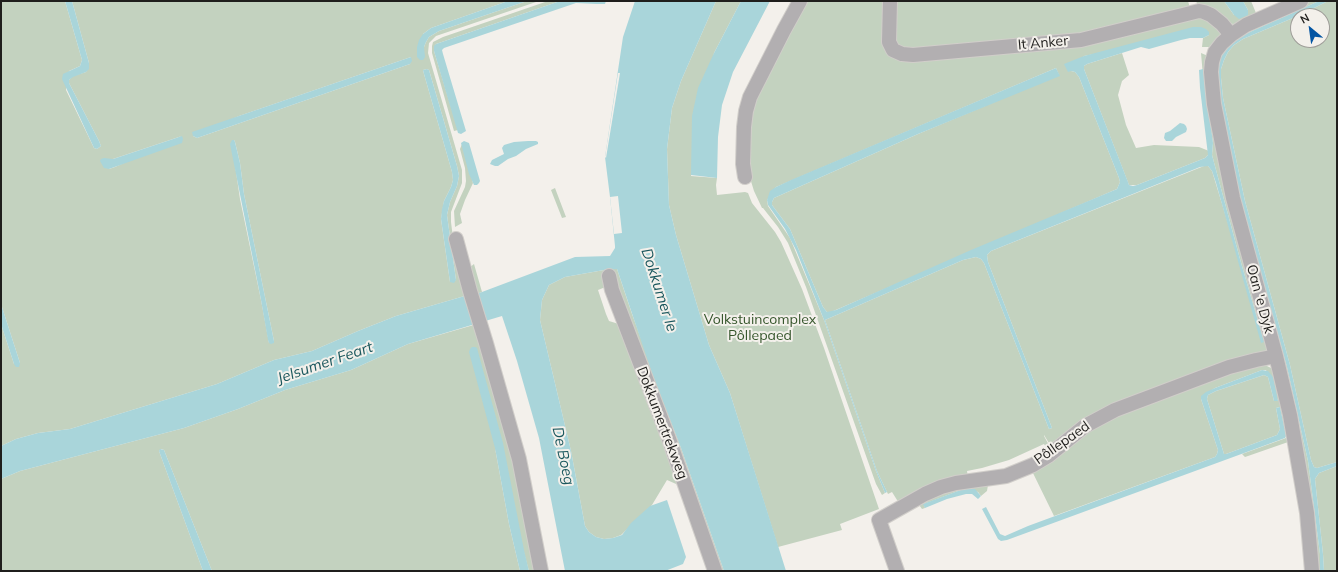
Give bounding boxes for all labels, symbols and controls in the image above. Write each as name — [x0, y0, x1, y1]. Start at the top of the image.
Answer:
north arrow — [1290, 8, 1330, 48]
text: N — [1298, 10, 1312, 27]
street label: It Anker — [1017, 32, 1069, 54]
water label: Dokkumer Ie — [637, 246, 681, 334]
street label: Oan 'e Dyk — [1243, 263, 1277, 335]
park label: Volkstuincomplex Pôllepaed — [704, 312, 816, 344]
water label: Jelsumer Feart — [275, 338, 375, 388]
street label: Dokkumertrekweg — [633, 364, 691, 482]
street label: Pôllepaed — [1031, 418, 1093, 468]
water label: De Boeg — [548, 425, 578, 487]

